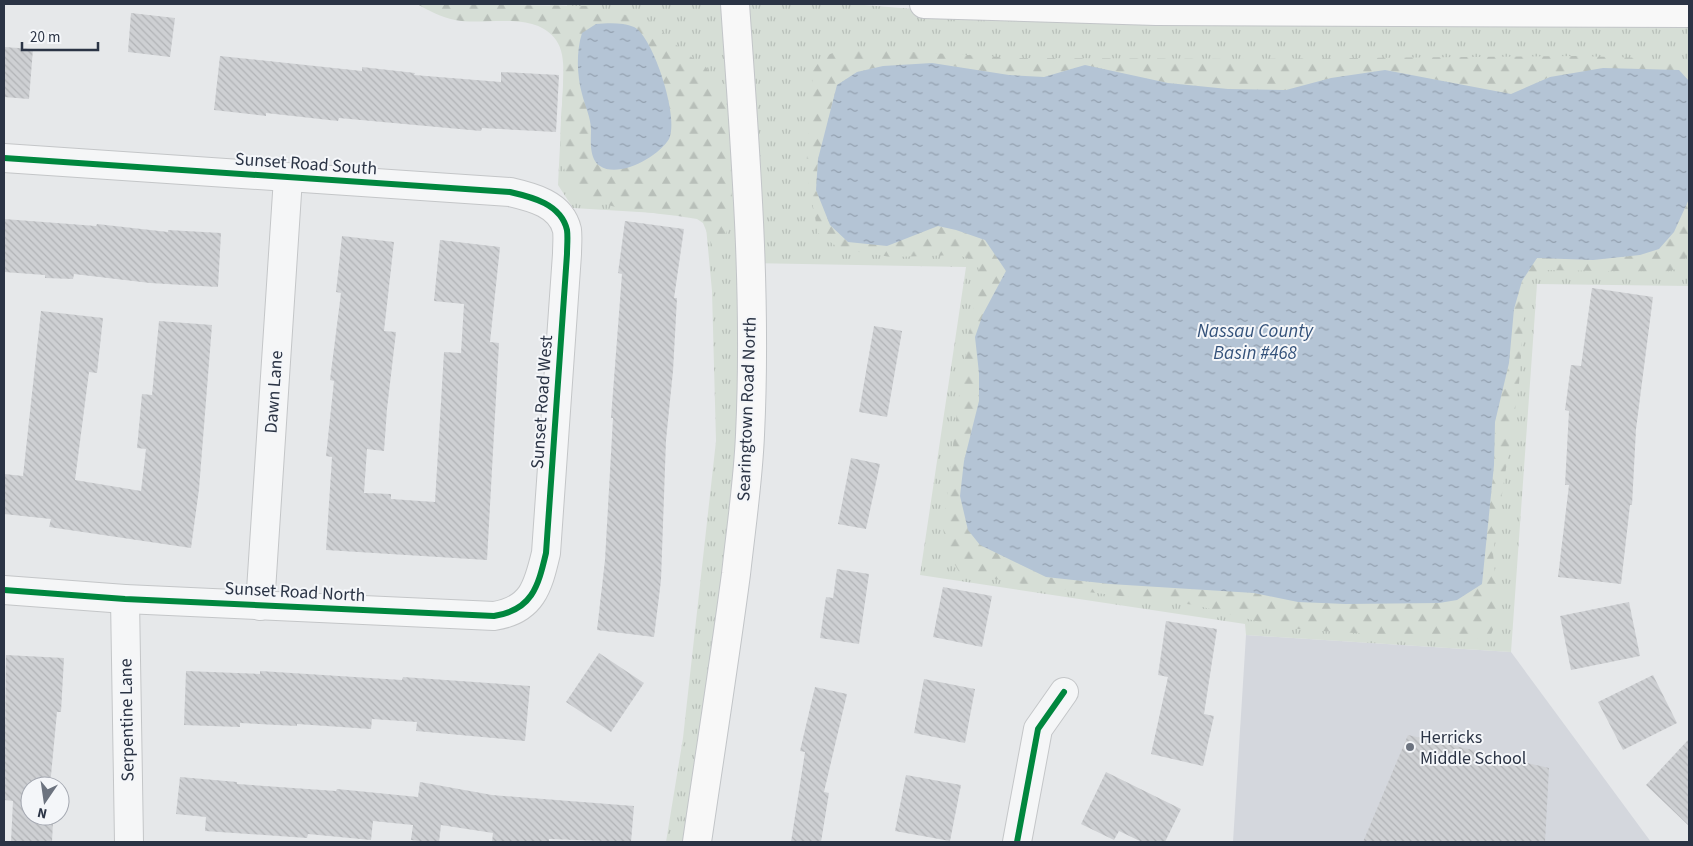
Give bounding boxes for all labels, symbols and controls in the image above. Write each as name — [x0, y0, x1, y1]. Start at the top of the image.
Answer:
scale bar — [22, 20, 99, 52]
text: 20 m — [30, 27, 60, 48]
street label: Sunset Road South — [234, 147, 378, 181]
street label: Searingtown Road North — [731, 316, 763, 502]
water label: Nassau County Basin #468 — [1197, 318, 1314, 367]
street label: Sunset Road West — [525, 334, 559, 470]
street label: Dawn Lane — [259, 350, 289, 434]
street label: Sunset Road North — [224, 576, 366, 608]
street label: Serpentine Lane — [113, 658, 141, 782]
place label: Herricks Middle School — [1420, 725, 1526, 771]
marker: Herricks Middle School — [1404, 741, 1416, 753]
north arrow — [20, 776, 70, 826]
text: N — [36, 802, 49, 823]

